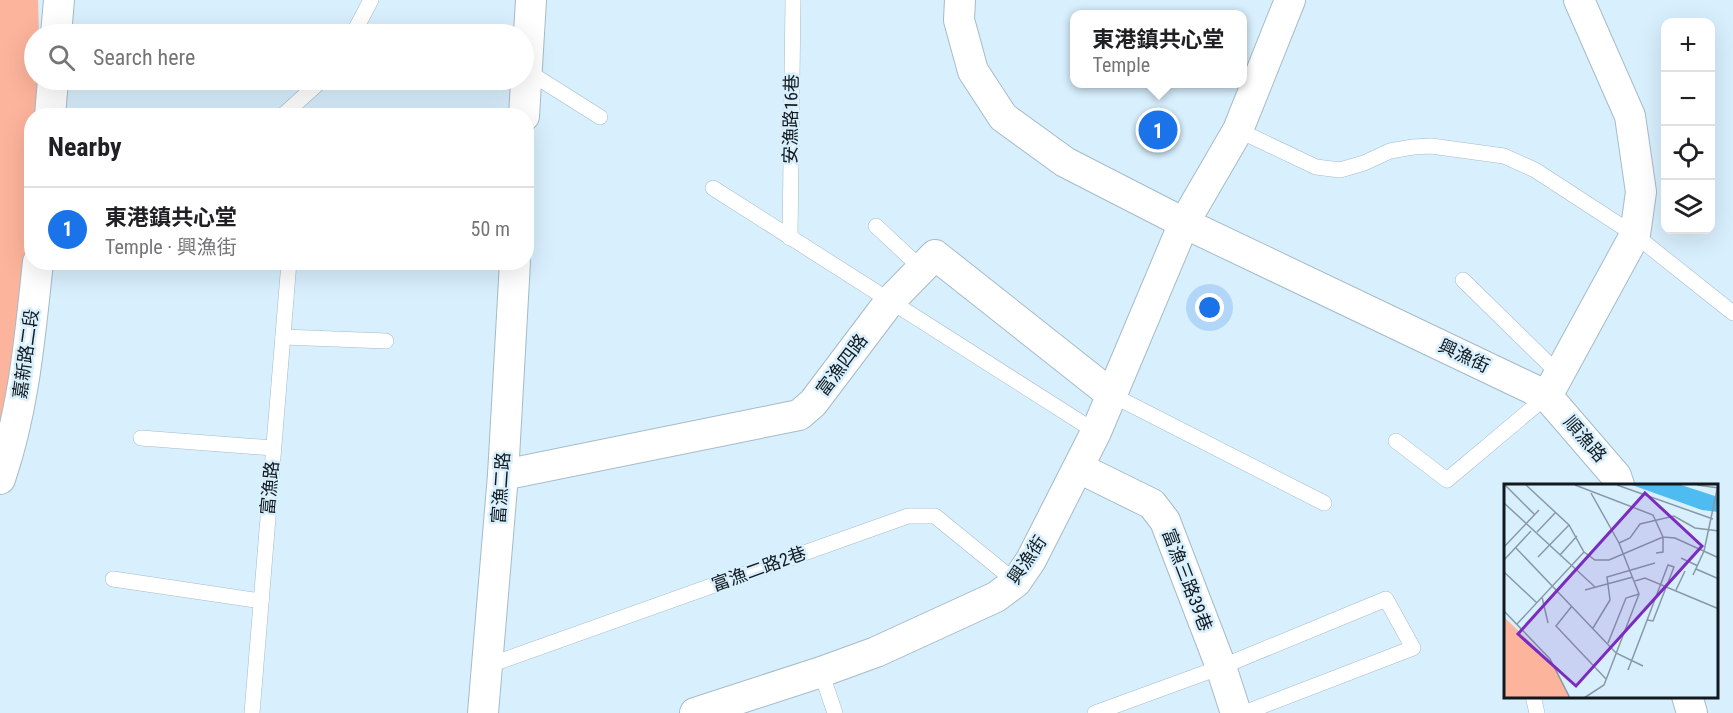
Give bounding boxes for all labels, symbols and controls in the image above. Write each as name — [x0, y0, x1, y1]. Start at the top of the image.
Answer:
popup — [1070, 10, 1247, 88]
map controls — [1661, 18, 1715, 234]
button: + — [1661, 18, 1715, 72]
search box — [24, 24, 534, 90]
text: 東港鎮共心堂 — [1092, 27, 1225, 52]
icon: search — [45, 41, 78, 74]
text: Search here — [93, 45, 195, 70]
text: Temple — [1092, 53, 1150, 77]
button: − — [1661, 72, 1715, 126]
street label: 安漁路16巷 — [779, 74, 802, 164]
pin: 1 — [1138, 108, 1178, 152]
button: locate — [1661, 126, 1715, 180]
text: Nearby — [48, 132, 122, 162]
button: layers — [1661, 180, 1715, 234]
text: 東港鎮共心堂 — [105, 205, 237, 230]
text: 1 — [62, 217, 73, 241]
text: 50 m — [471, 217, 510, 241]
text: Temple · 興漁街 — [105, 235, 237, 259]
your location — [1195, 293, 1224, 322]
street label: 嘉新路二段 — [9, 308, 42, 400]
street label: 富漁四路 — [812, 330, 872, 400]
street label: 興漁街 — [1435, 335, 1493, 376]
street label: 順漁路 — [1560, 411, 1611, 466]
street label: 富漁二路 — [488, 451, 513, 525]
street label: 富漁路 — [257, 460, 282, 516]
inset map — [1504, 484, 1718, 698]
street label: 富漁三路39巷 — [1158, 526, 1217, 634]
street label: 興漁街 — [1003, 531, 1050, 588]
street label: 富漁二路2巷 — [709, 542, 809, 595]

